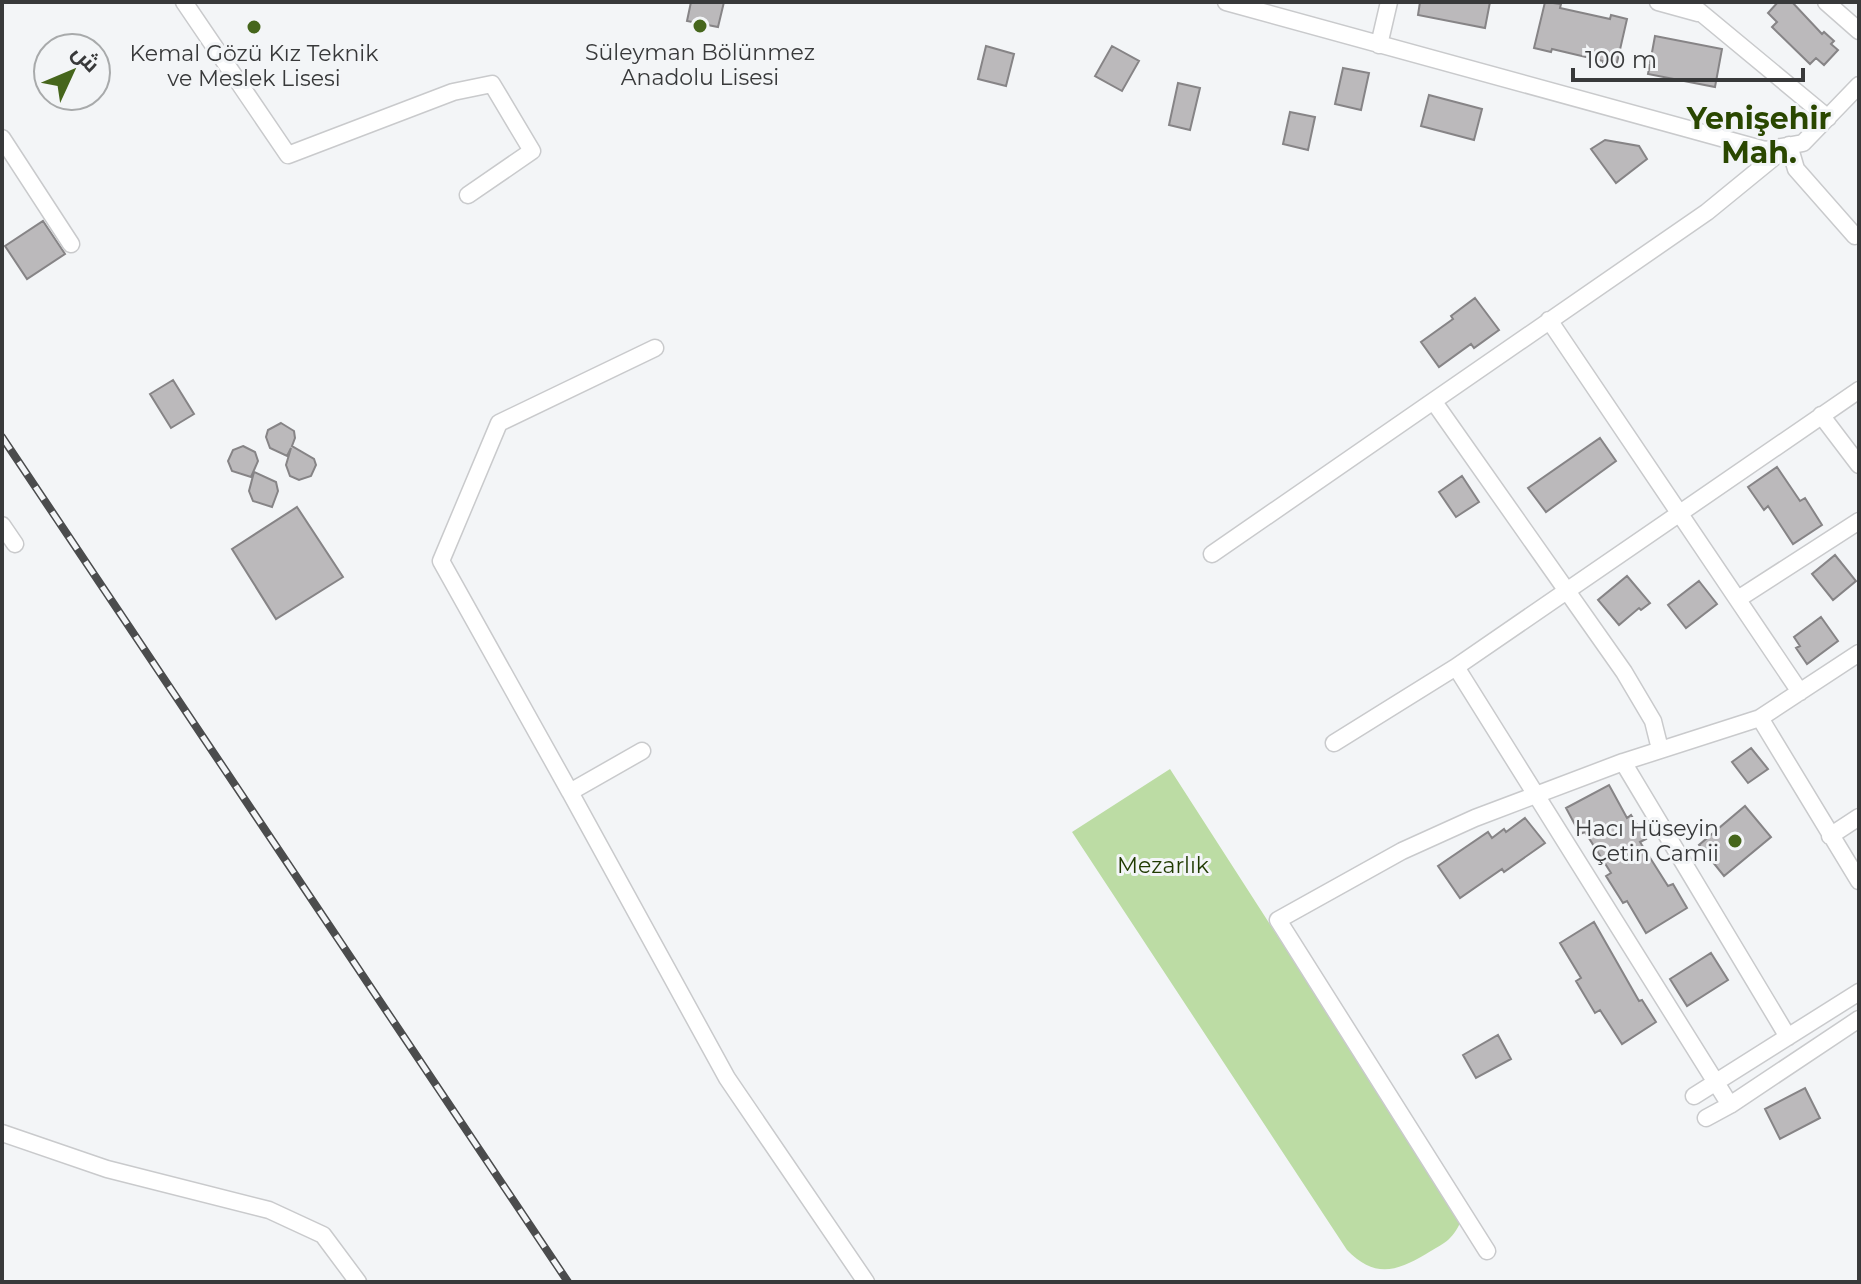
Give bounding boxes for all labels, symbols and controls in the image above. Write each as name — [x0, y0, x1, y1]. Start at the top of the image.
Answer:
marker: Süleyman Bölünmez Anadolu Lisesi — [691, 17, 709, 35]
marker: Kemal Gözü Kız Teknik ve Meslek Lisesi — [245, 18, 263, 36]
north arrow — [32, 32, 112, 112]
scale bar — [1573, 32, 1803, 82]
text: ش — [67, 39, 106, 78]
place label: Süleyman Bölünmez Anadolu Lisesi — [585, 39, 815, 91]
place label: Kemal Gözü Kız Teknik ve Meslek Lisesi — [130, 40, 379, 92]
text: 100 m — [1585, 45, 1657, 74]
district label: Yenişehir Mah. — [1686, 100, 1831, 171]
place label: Hacı Hüseyin Çetin Camii — [1575, 815, 1719, 867]
marker: Hacı Hüseyin Çetin Camii — [1726, 832, 1744, 850]
park label: Mezarlık — [1117, 852, 1210, 879]

